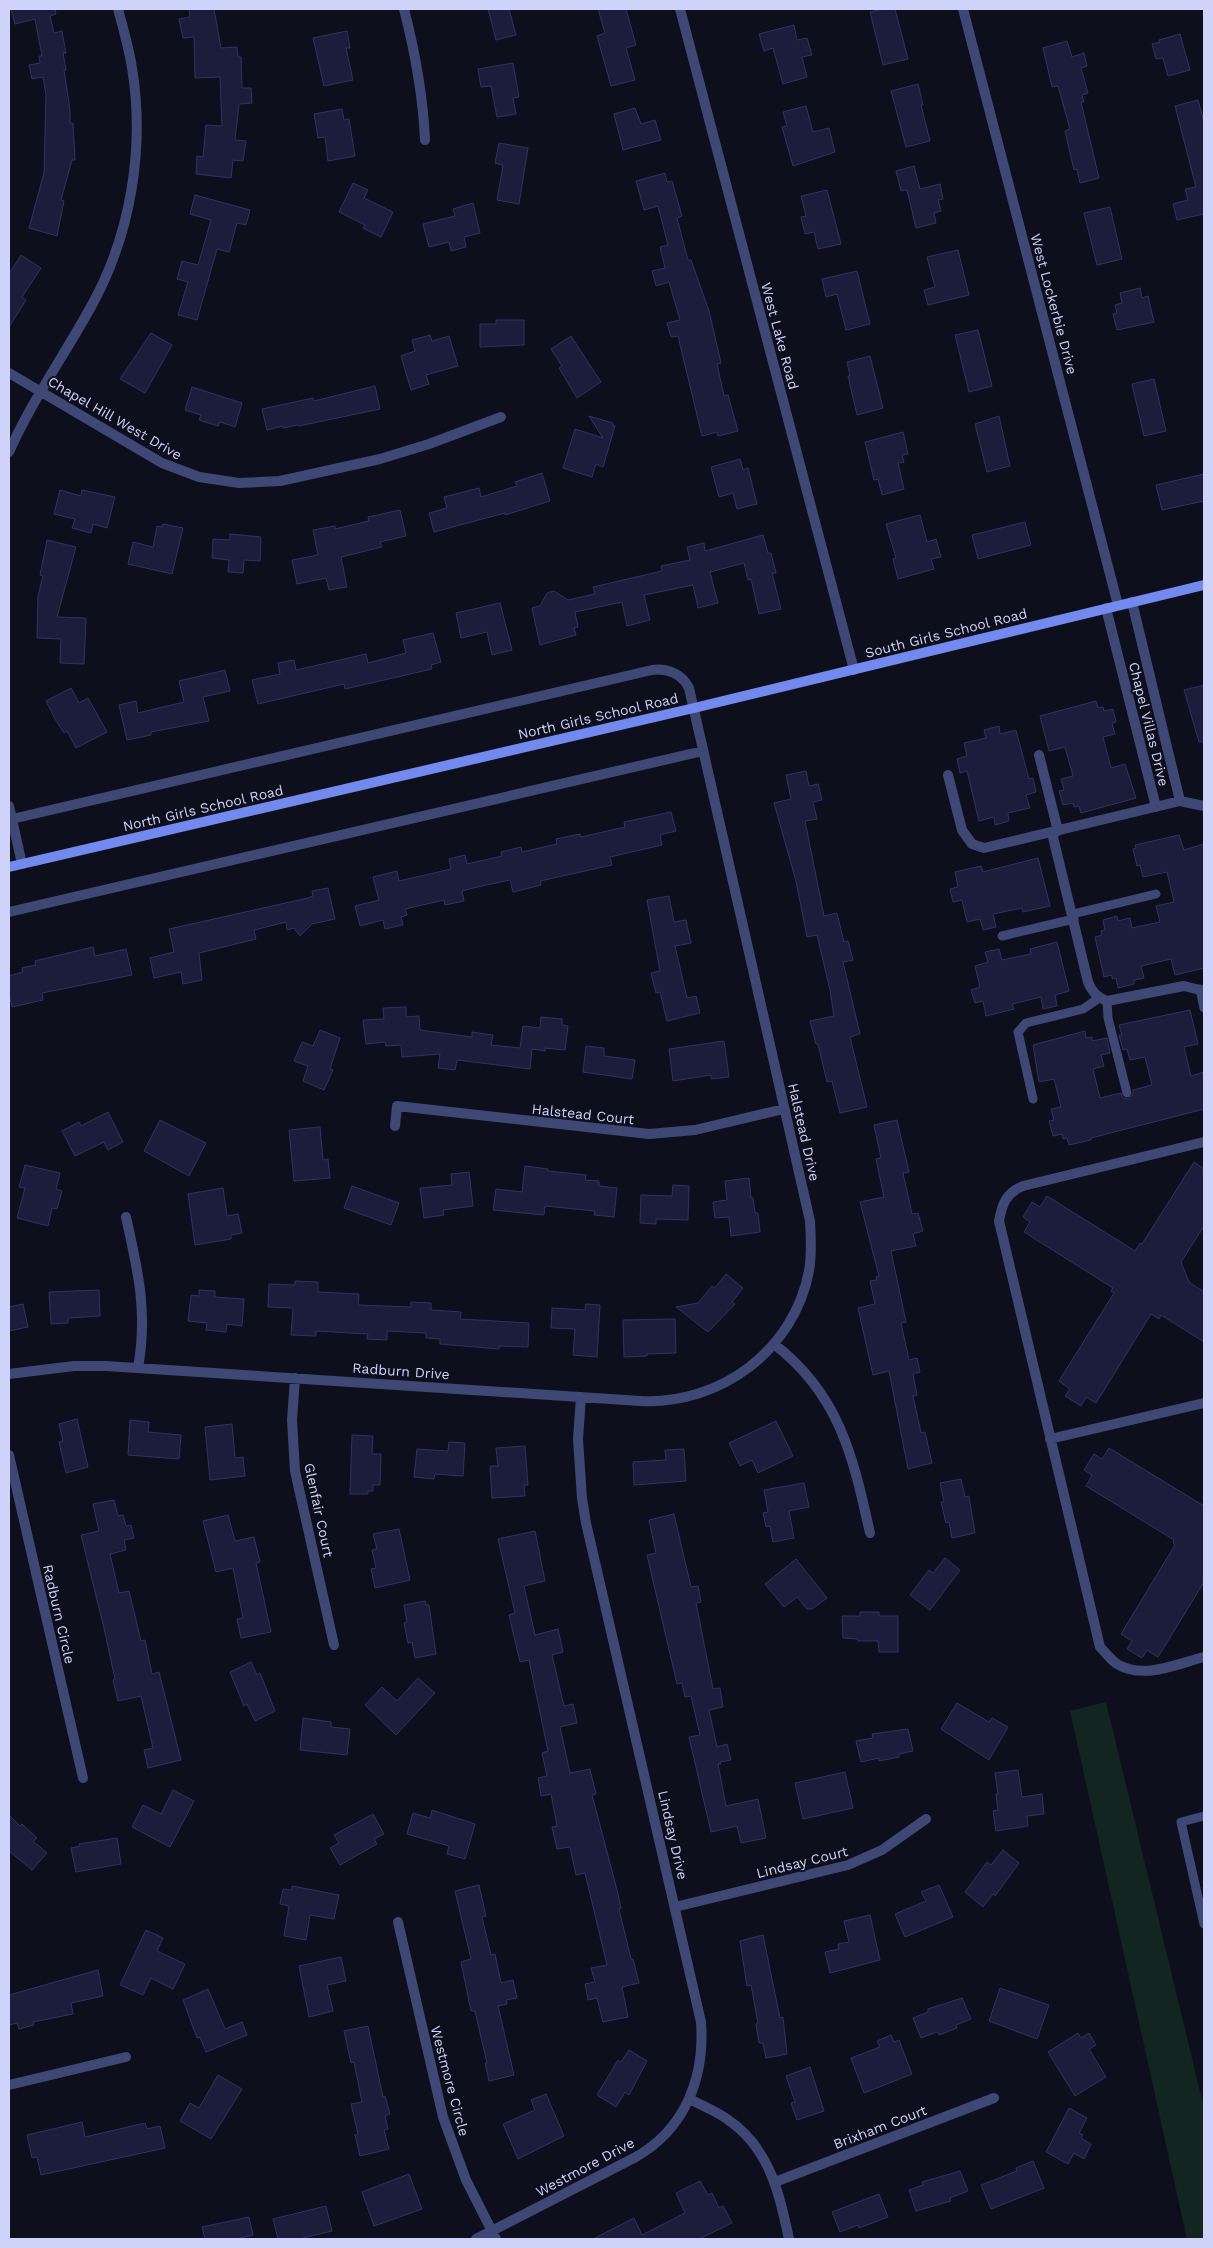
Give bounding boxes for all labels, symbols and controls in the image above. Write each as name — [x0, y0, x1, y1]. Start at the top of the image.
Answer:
street label: West Lockerbie Drive — [1027, 232, 1081, 376]
street label: West Lake Road — [758, 281, 802, 391]
street label: Chapel Hill West Drive — [45, 373, 185, 463]
street label: South Girls School Road — [863, 605, 1029, 661]
street label: Chapel Villas Drive — [1126, 660, 1172, 788]
street label: North Girls School Road — [516, 690, 680, 742]
street label: North Girls School Road — [121, 782, 285, 834]
street label: Halstead Drive — [785, 1081, 823, 1183]
street label: Halstead Court — [531, 1101, 635, 1127]
street label: Radburn Drive — [352, 1360, 450, 1382]
street label: Glenfair Court — [301, 1462, 337, 1559]
street label: Radburn Circle — [40, 1563, 78, 1665]
street label: Lindsay Drive — [655, 1789, 691, 1881]
street label: Lindsay Court — [755, 1843, 850, 1881]
street label: Westmore Circle — [428, 2024, 472, 2138]
street label: Brixham Court — [831, 2102, 929, 2152]
street label: Westmore Drive — [533, 2134, 637, 2200]

